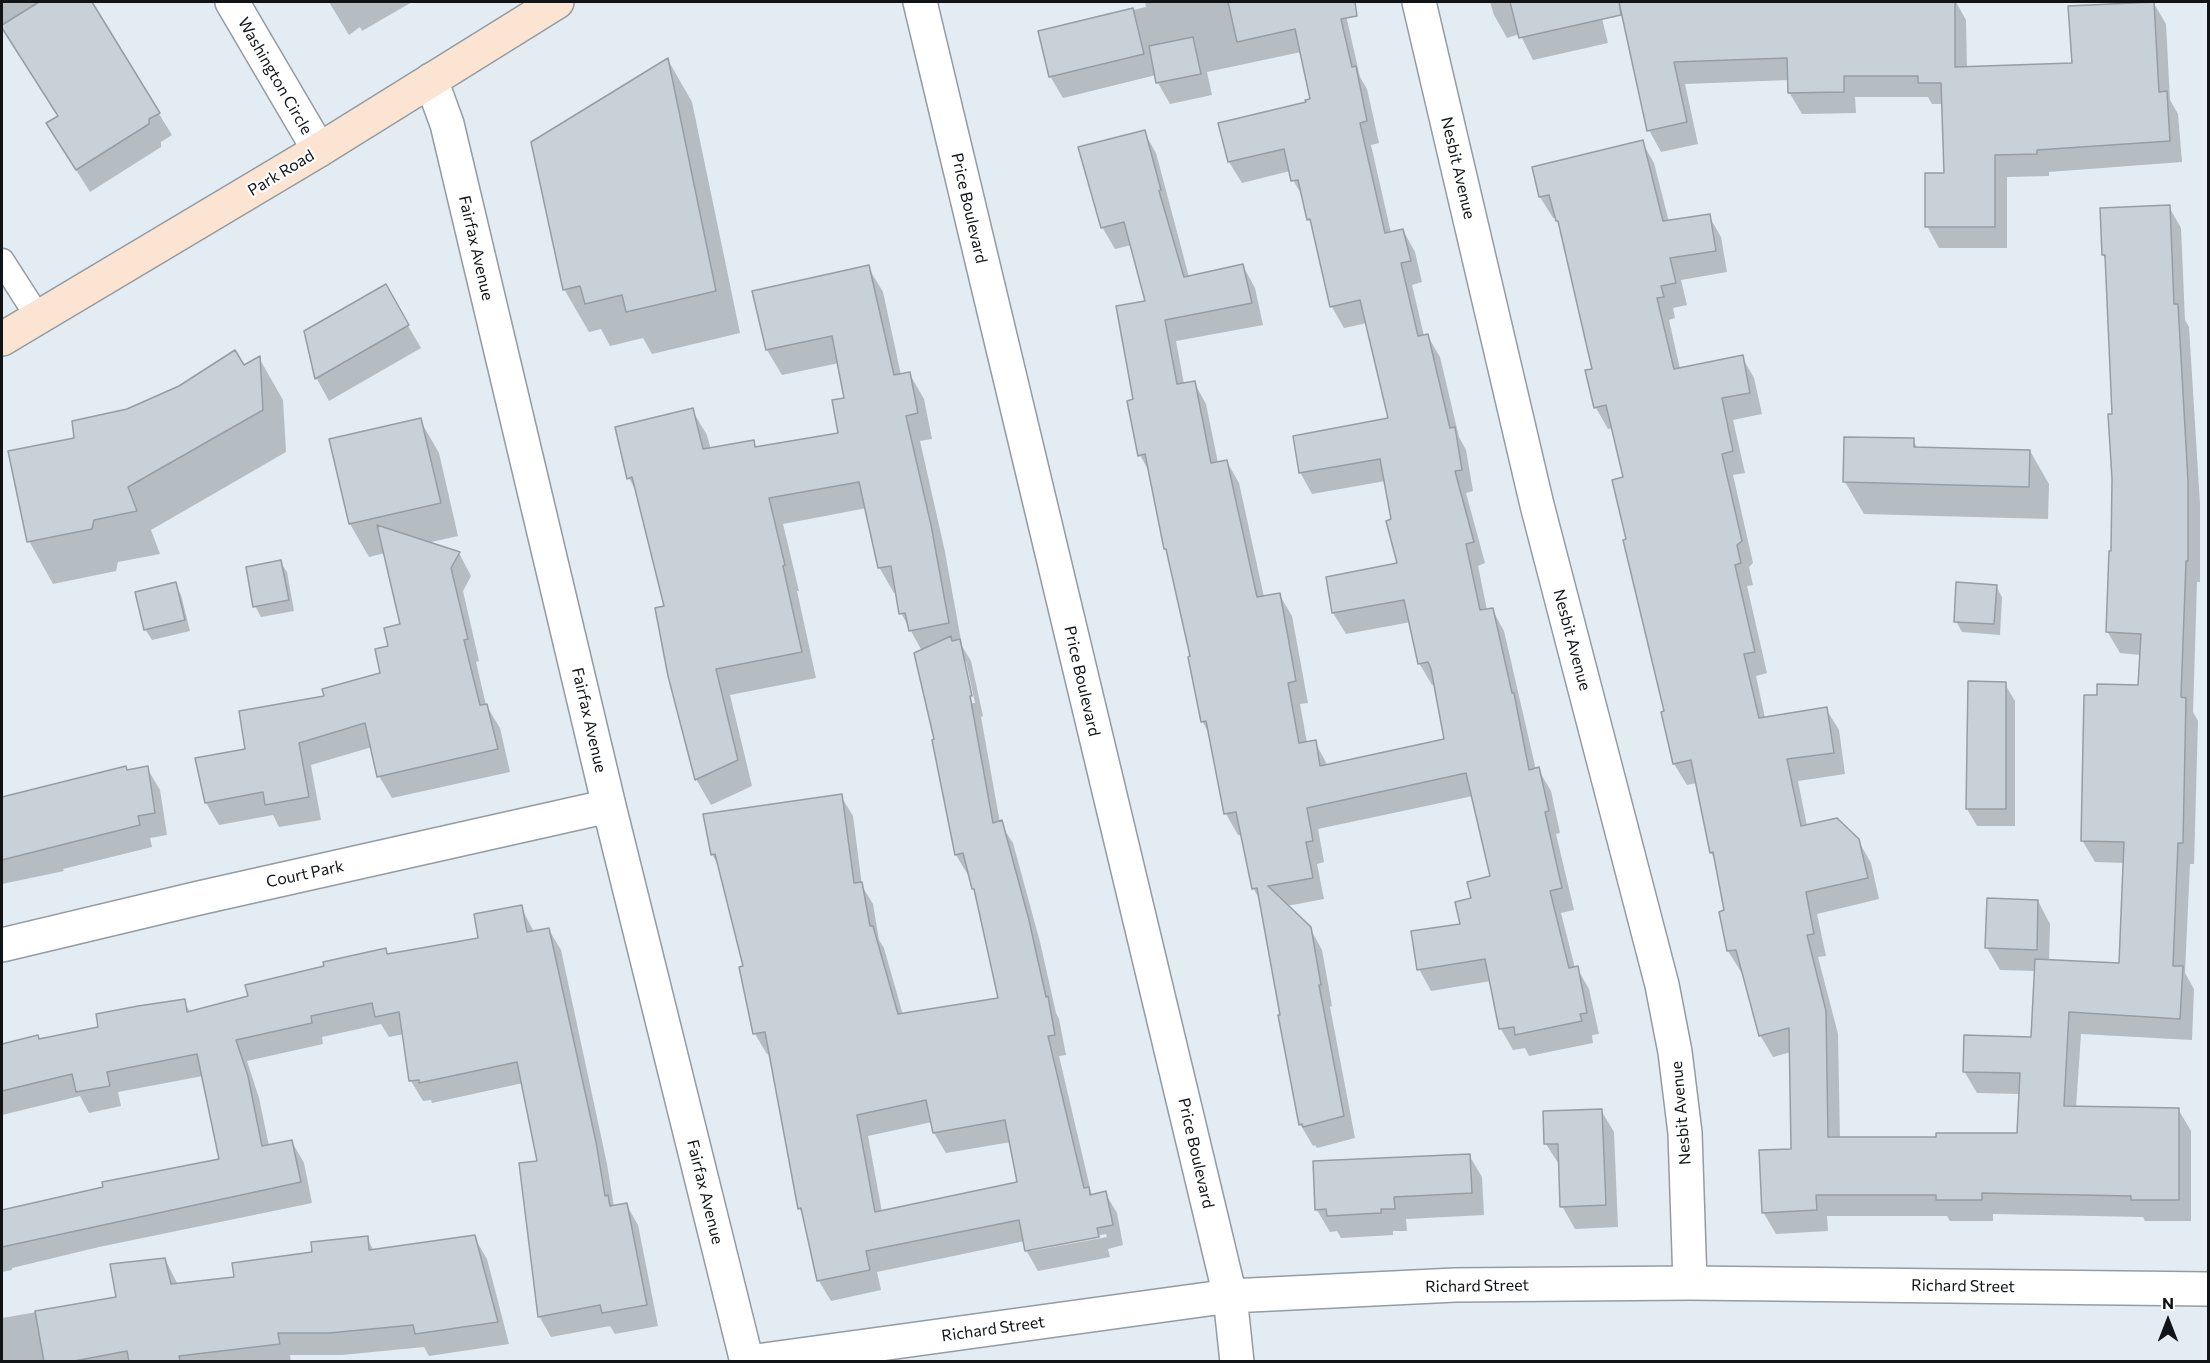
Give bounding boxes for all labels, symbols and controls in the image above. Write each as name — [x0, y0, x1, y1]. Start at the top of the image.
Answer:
street label: Washington Circle — [234, 14, 316, 138]
street label: Nesbit Avenue — [1437, 115, 1479, 221]
street label: Park Road — [244, 146, 318, 200]
street label: Price Boulevard — [947, 151, 991, 265]
street label: Fairfax Avenue — [455, 194, 497, 302]
street label: Nesbit Avenue — [1549, 587, 1595, 693]
street label: Price Boulevard — [1060, 624, 1104, 738]
street label: Fairfax Avenue — [568, 666, 610, 774]
street label: Court Park — [264, 856, 346, 892]
street label: Nesbit Avenue — [1667, 1060, 1695, 1166]
street label: Price Boulevard — [1174, 1096, 1218, 1210]
street label: Fairfax Avenue — [683, 1138, 727, 1246]
street label: Richard Street — [1425, 1275, 1529, 1297]
street label: Richard Street — [1911, 1275, 2015, 1297]
north arrow — [2138, 1291, 2198, 1351]
text: N — [2162, 1293, 2174, 1312]
street label: Richard Street — [940, 1312, 1046, 1346]

